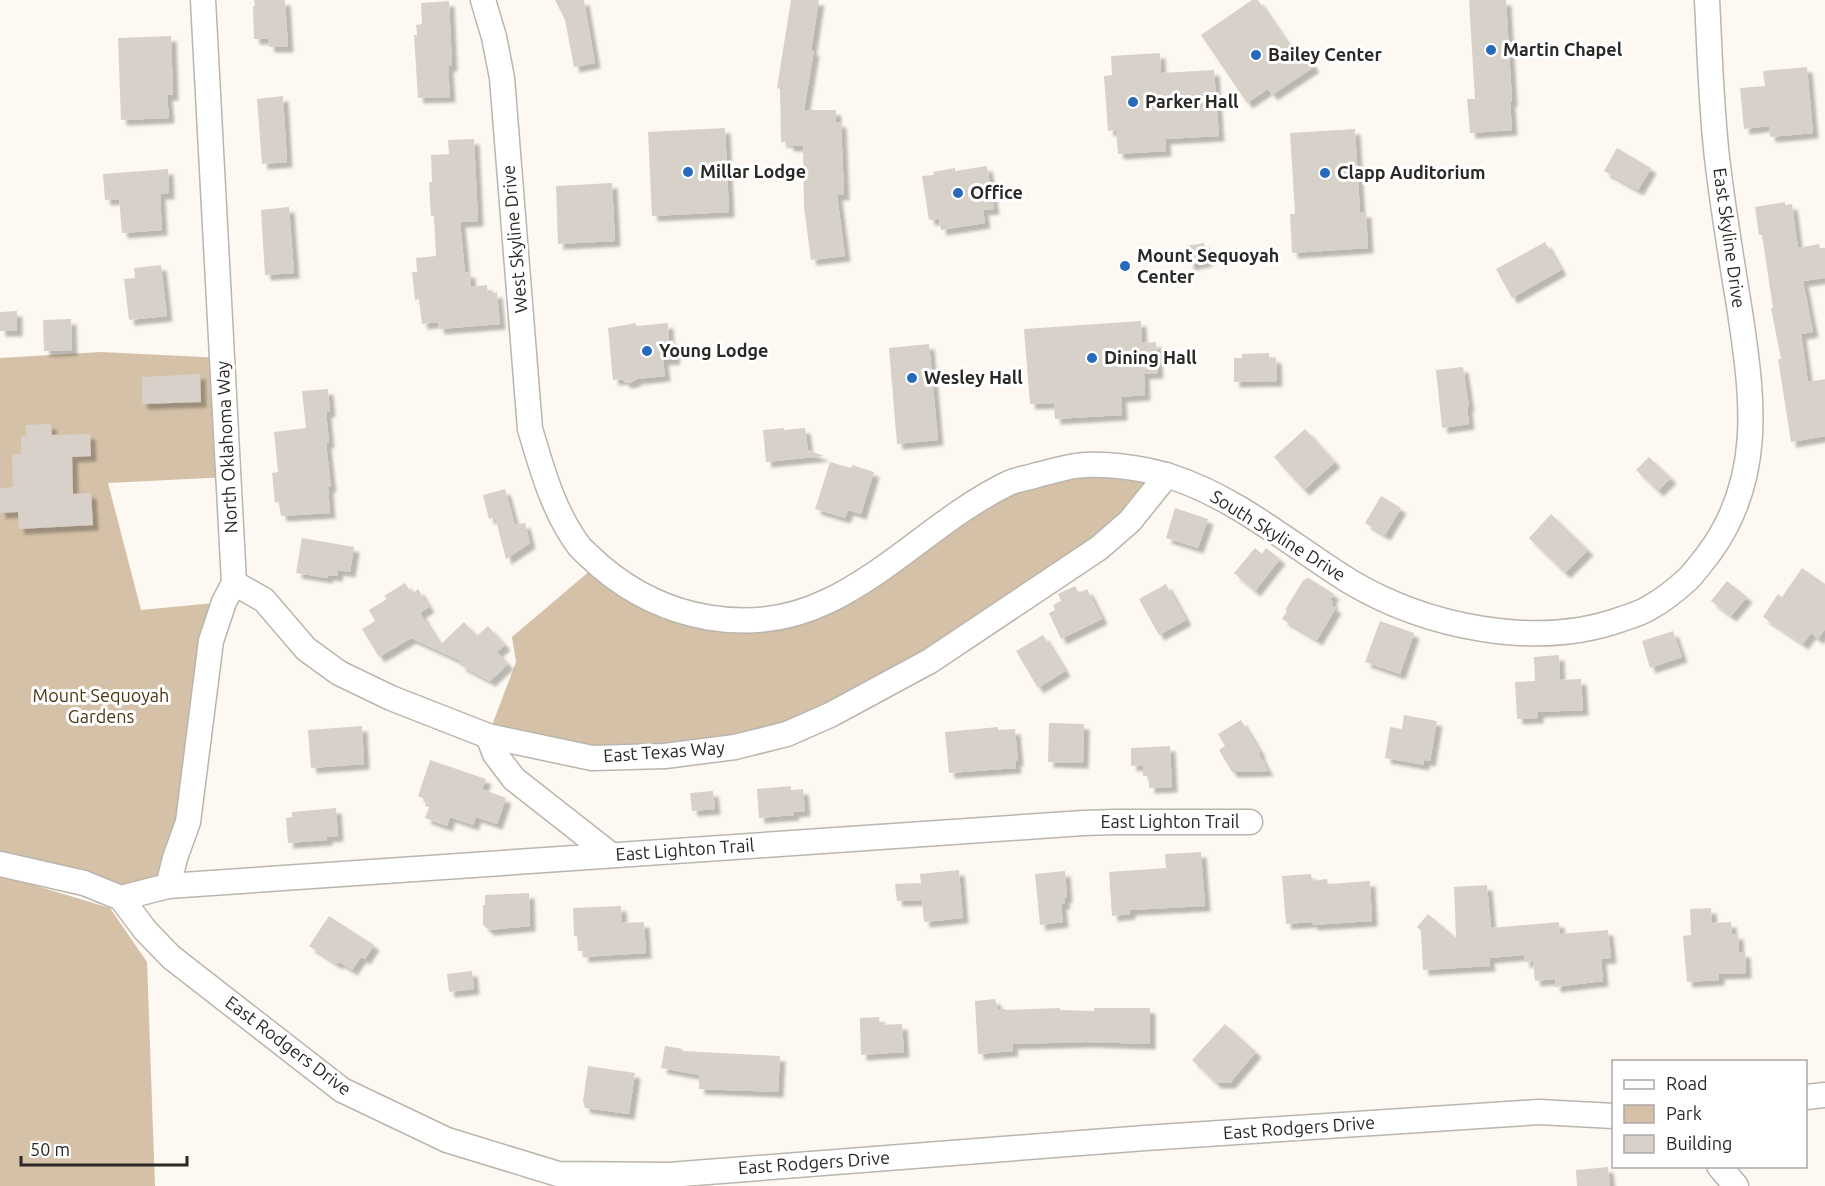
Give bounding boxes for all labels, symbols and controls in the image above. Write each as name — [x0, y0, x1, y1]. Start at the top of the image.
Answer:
place label: Martin Chapel — [1503, 39, 1623, 59]
marker: Martin Chapel — [1484, 43, 1498, 57]
place label: Bailey Center — [1268, 44, 1382, 64]
marker: Bailey Center — [1249, 48, 1263, 62]
place label: Parker Hall — [1145, 91, 1239, 111]
marker: Parker Hall — [1126, 95, 1140, 109]
place label: Millar Lodge — [700, 161, 806, 181]
place label: Clapp Auditorium — [1337, 162, 1486, 182]
street label: West Skyline Drive — [498, 164, 530, 314]
marker: Millar Lodge — [681, 165, 695, 179]
marker: Clapp Auditorium — [1318, 166, 1332, 180]
street label: East Skyline Drive — [1710, 166, 1750, 309]
place label: Office — [970, 182, 1023, 202]
marker: Office — [951, 186, 965, 200]
place label: Mount Sequoyah Center — [1137, 245, 1279, 286]
marker: Mount Sequoyah Center — [1118, 259, 1132, 273]
place label: Young Lodge — [659, 340, 768, 360]
marker: Young Lodge — [640, 344, 654, 358]
place label: Dining Hall — [1104, 347, 1197, 367]
marker: Dining Hall — [1085, 351, 1099, 365]
street label: North Oklahoma Way — [211, 360, 241, 534]
place label: Wesley Hall — [924, 367, 1023, 387]
marker: Wesley Hall — [905, 371, 919, 385]
street label: South Skyline Drive — [1208, 486, 1350, 585]
park label: Mount Sequoyah Gardens — [33, 685, 169, 726]
street label: East Texas Way — [602, 737, 726, 765]
street label: East Lighton Trail — [1100, 811, 1240, 831]
street label: East Lighton Trail — [615, 834, 755, 864]
street label: East Rodgers Drive — [222, 991, 355, 1099]
legend — [1612, 1060, 1807, 1168]
text: Road — [1666, 1073, 1708, 1093]
text: Park — [1666, 1103, 1702, 1123]
street label: East Rodgers Drive — [1222, 1112, 1376, 1142]
scale bar — [21, 1129, 188, 1167]
text: Building — [1666, 1133, 1732, 1153]
text: 50 m — [30, 1139, 70, 1159]
street label: East Rodgers Drive — [737, 1147, 891, 1177]

